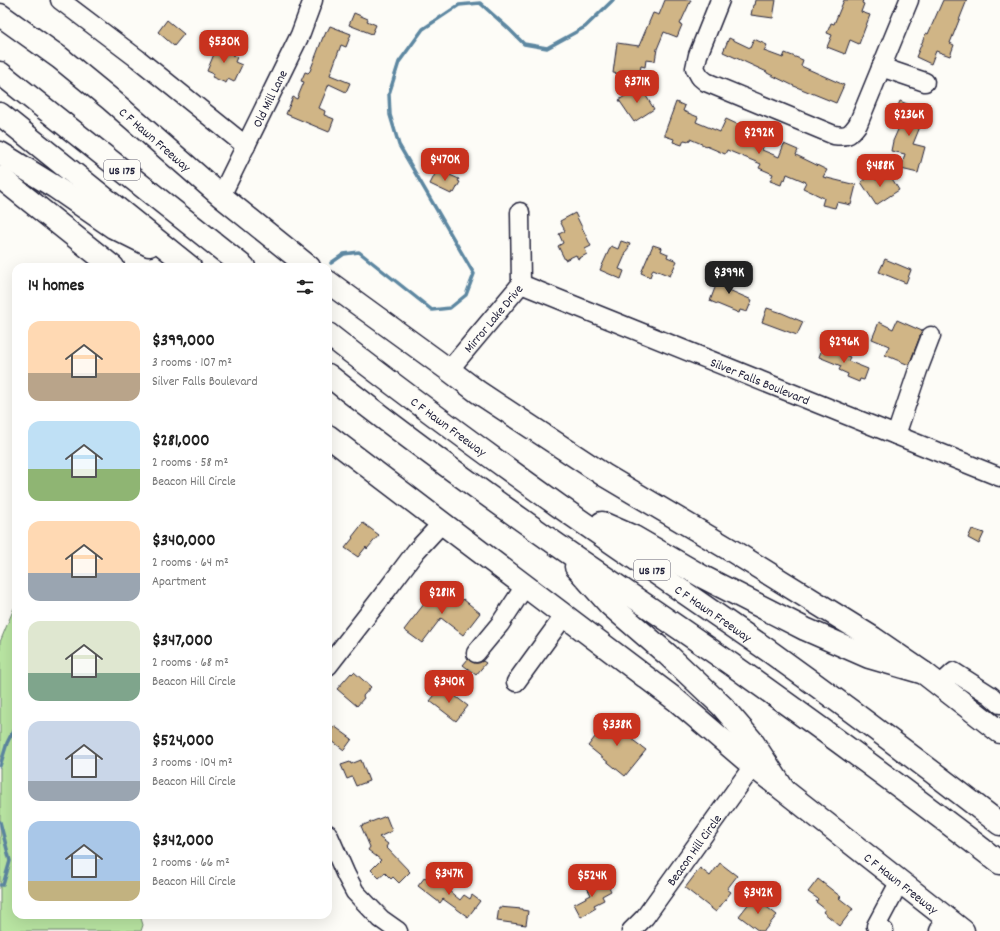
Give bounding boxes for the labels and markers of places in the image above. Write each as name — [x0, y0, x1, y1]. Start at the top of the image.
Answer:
pin: $530K — [196, 30, 252, 64]
pin: $371K — [609, 70, 665, 104]
pin: $236K — [881, 103, 937, 137]
pin: $292K — [731, 121, 787, 155]
pin: $470K — [417, 148, 473, 182]
pin: $488K — [852, 154, 908, 188]
pin: $399K — [701, 261, 757, 295]
pin: $296K — [816, 330, 872, 364]
pin: $281K — [414, 581, 470, 615]
pin: $340K — [421, 670, 477, 704]
pin: $338K — [589, 713, 645, 747]
pin: $347K — [421, 862, 477, 896]
pin: $524K — [564, 864, 620, 898]
pin: $342K — [730, 881, 786, 915]

